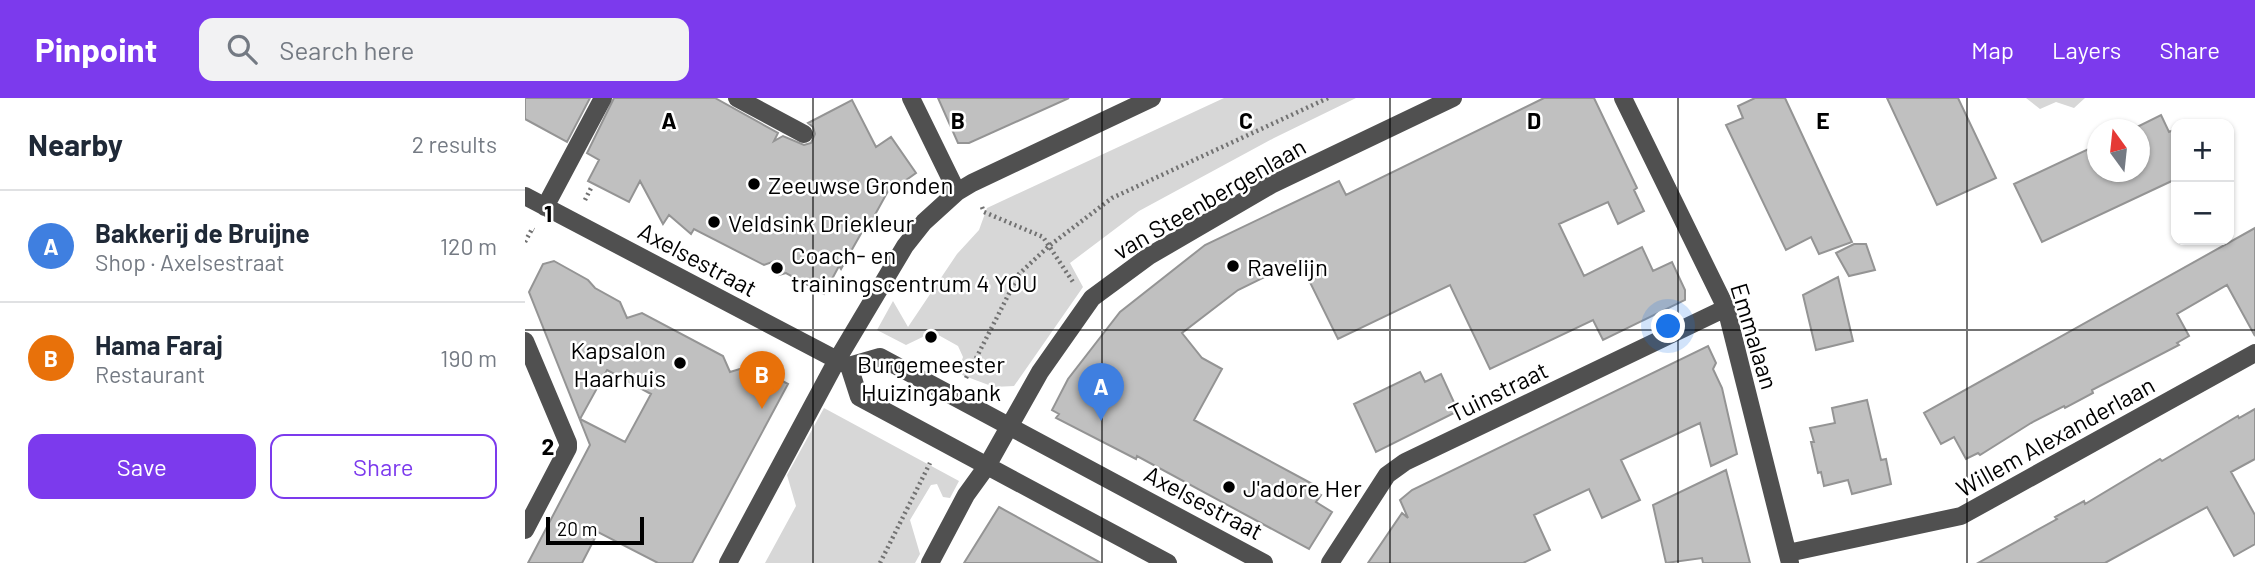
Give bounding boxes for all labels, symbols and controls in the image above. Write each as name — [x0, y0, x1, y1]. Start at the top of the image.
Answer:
search box — [199, 18, 689, 81]
text: Pinpoint — [35, 29, 157, 69]
icon: search — [223, 30, 261, 68]
text: Search here — [279, 34, 414, 65]
text: Map — [1971, 35, 2014, 64]
text: Layers — [2052, 35, 2121, 64]
text: Share — [2159, 35, 2220, 64]
text: A — [661, 106, 677, 134]
text: B — [951, 106, 965, 134]
text: C — [1239, 106, 1253, 134]
text: D — [1527, 106, 1541, 134]
text: E — [1816, 106, 1830, 134]
north arrow — [2087, 119, 2150, 182]
map controls — [2171, 119, 2234, 245]
button: + — [2171, 119, 2234, 182]
text: Nearby — [28, 126, 123, 162]
text: 2 results — [412, 130, 497, 158]
street label: van Steenbergenlaan — [1107, 131, 1311, 265]
place label: Zeeuwse Gronden — [768, 170, 953, 199]
marker: Zeeuwse Gronden — [746, 176, 762, 192]
button: − — [2171, 182, 2234, 245]
text: 1 — [544, 199, 552, 227]
place label: Veldsink Driekleur — [728, 208, 914, 237]
marker: Veldsink Driekleur — [706, 214, 722, 230]
street label: Axelsestraat — [634, 216, 762, 302]
text: Bakkerij de Bruijne — [95, 217, 310, 248]
text: A — [43, 232, 59, 260]
text: 120 m — [440, 232, 497, 260]
place label: Coach- en trainingscentrum 4 YOU — [791, 240, 1038, 297]
text: Shop · Axelsestraat — [95, 248, 285, 276]
place label: Ravelijn — [1247, 252, 1328, 281]
marker: Ravelijn — [1225, 258, 1241, 274]
marker: Coach- en trainingscentrum 4 YOU — [769, 260, 785, 276]
street label: Emmalaan — [1725, 279, 1785, 393]
your location — [1651, 309, 1685, 343]
text: Hama Faraj — [95, 329, 223, 360]
marker: Burgemeester Huizingabank — [923, 329, 939, 345]
place label: Kapsalon Haarhuis — [570, 335, 666, 392]
text: B — [44, 344, 58, 372]
text: 190 m — [440, 344, 497, 372]
place label: Burgemeester Huizingabank — [857, 349, 1005, 406]
pin: B — [739, 351, 785, 409]
marker: Kapsalon Haarhuis — [672, 355, 688, 371]
street label: Tuinstraat — [1444, 355, 1552, 427]
text: Restaurant — [95, 360, 205, 388]
pin: A — [1078, 363, 1124, 421]
street label: Willem Alexanderlaan — [1951, 369, 2159, 503]
text: 2 — [542, 432, 554, 460]
button: Save — [28, 434, 256, 499]
button: Share — [270, 434, 497, 499]
street label: Axelsestraat — [1140, 459, 1268, 545]
place label: J'adore Her — [1243, 473, 1362, 502]
marker: J'adore Her — [1221, 479, 1237, 495]
scale bar — [546, 514, 644, 546]
text: 20 m — [557, 517, 597, 540]

